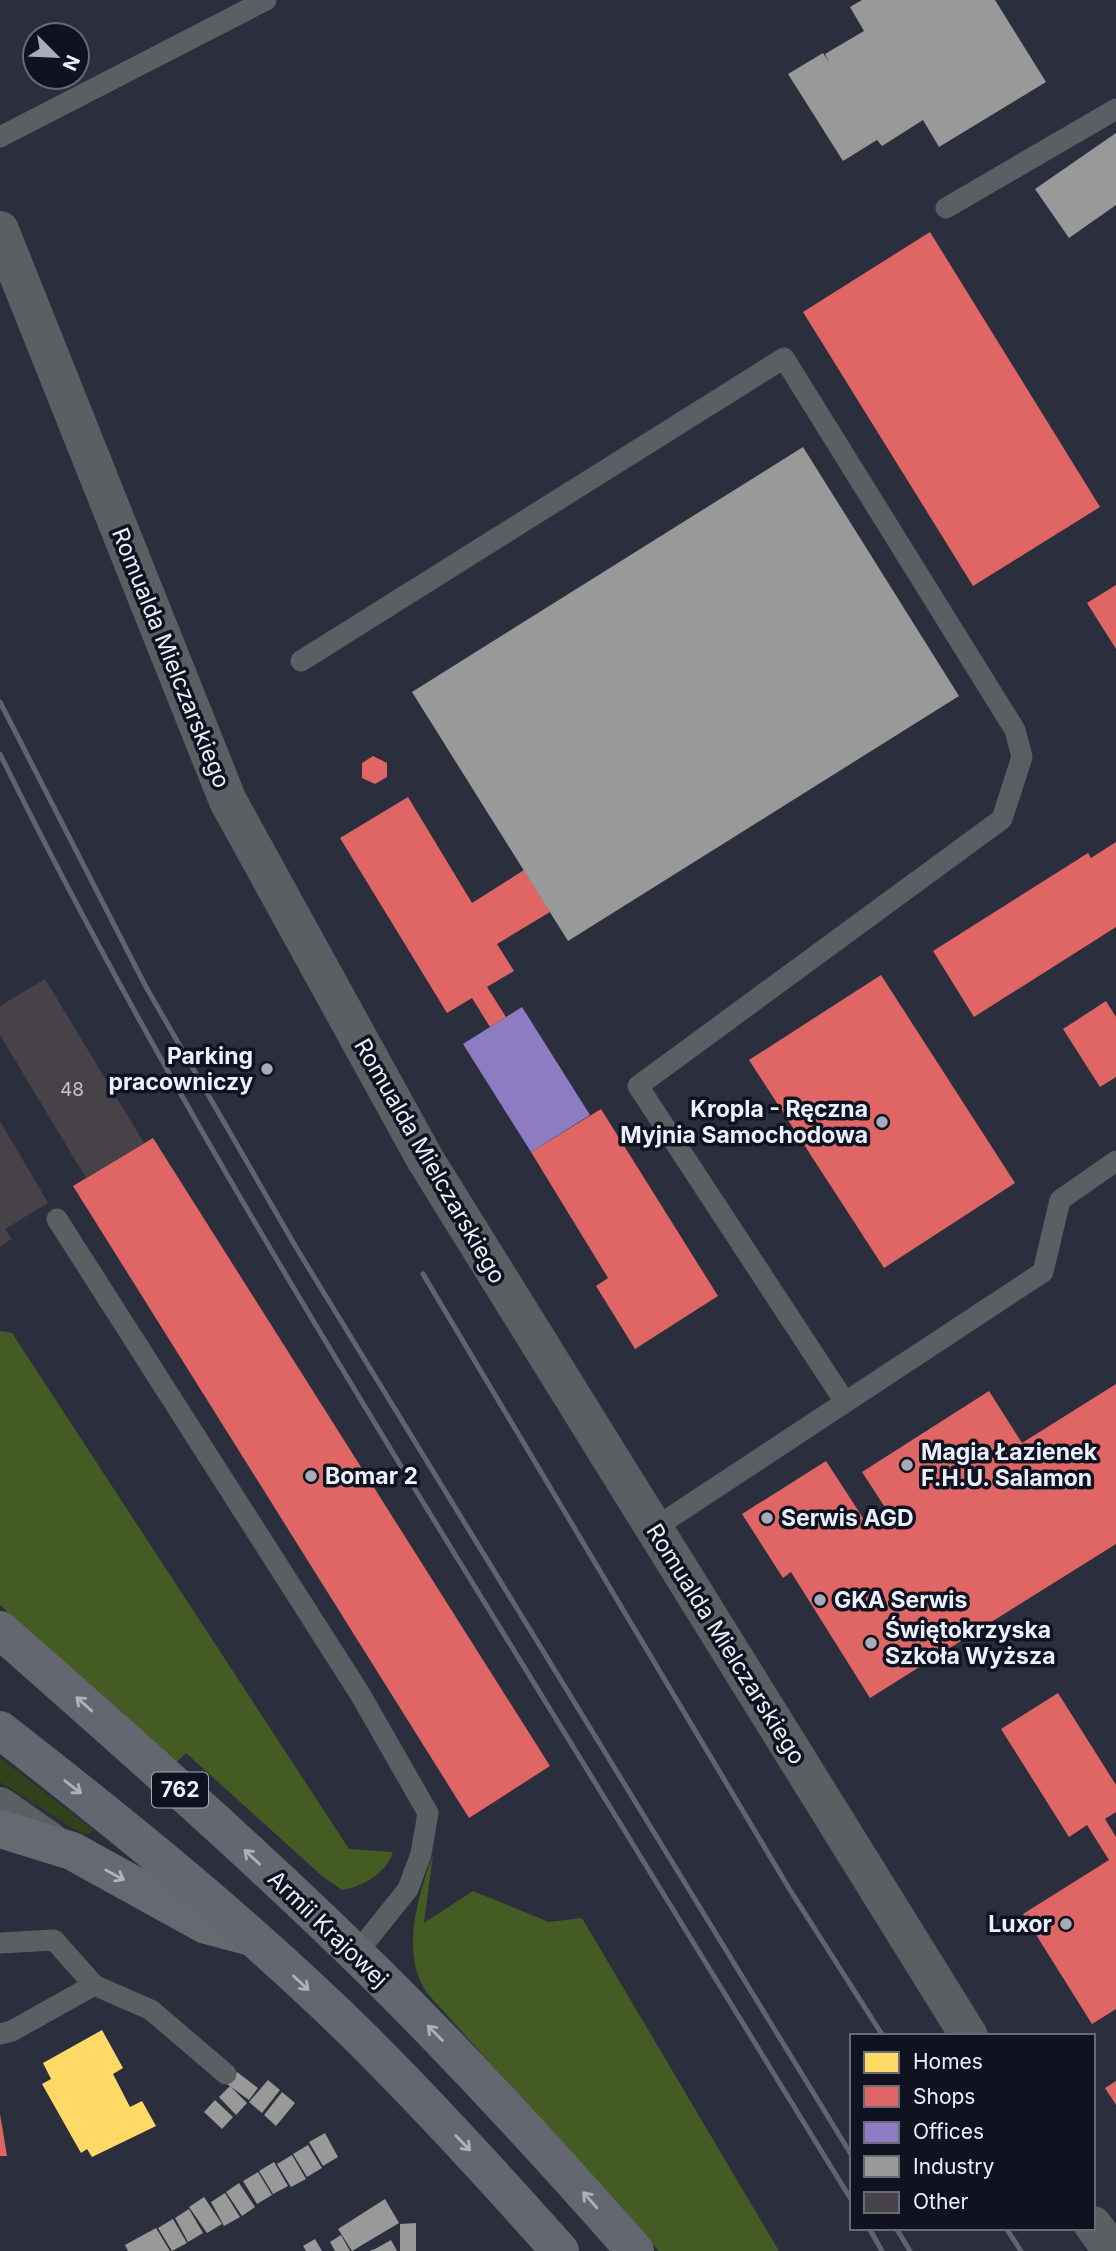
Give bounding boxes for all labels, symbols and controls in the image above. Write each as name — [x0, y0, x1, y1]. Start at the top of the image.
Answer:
north arrow — [21, 21, 91, 91]
text: N — [58, 51, 85, 74]
street label: Romualda Mielczarskiego — [106, 524, 236, 792]
street label: Romualda Mielczarskiego — [348, 1034, 512, 1288]
place label: Parking pracowniczy — [109, 1042, 253, 1096]
marker: Parking pracowniczy — [259, 1061, 275, 1077]
house number: 48 — [60, 1078, 84, 1101]
place label: Kropla - Ręczna Myjnia Samochodowa — [620, 1095, 868, 1149]
marker: Kropla - Ręczna Myjnia Samochodowa — [874, 1114, 890, 1130]
place label: Magia Łazienek F.H.U. Salamon — [921, 1438, 1098, 1492]
marker: Magia Łazienek F.H.U. Salamon — [899, 1457, 915, 1473]
place label: Bomar 2 — [325, 1462, 418, 1490]
marker: Bomar 2 — [303, 1468, 319, 1484]
place label: Serwis AGD — [781, 1504, 914, 1532]
marker: Serwis AGD — [759, 1510, 775, 1526]
street label: Romualda Mielczarskiego — [640, 1519, 812, 1769]
place label: GKA Serwis — [834, 1586, 968, 1614]
marker: GKA Serwis — [812, 1592, 828, 1608]
place label: Świętokrzyska Szkoła Wyższa — [885, 1616, 1056, 1670]
marker: Świętokrzyska Szkoła Wyższa — [863, 1635, 879, 1651]
one-way arrow — [75, 1696, 93, 1712]
road number: 762 — [152, 1772, 208, 1808]
one-way arrow — [64, 1780, 82, 1795]
one-way arrow — [243, 1849, 261, 1865]
street label: Armii Krajowej — [262, 1865, 394, 1993]
one-way arrow — [105, 1868, 125, 1882]
place label: Luxor — [988, 1910, 1052, 1938]
marker: Luxor — [1058, 1916, 1074, 1932]
one-way arrow — [292, 1975, 310, 1991]
one-way arrow — [427, 2025, 444, 2042]
legend — [850, 2034, 1095, 2230]
text: Homes — [913, 2049, 983, 2074]
text: Shops — [913, 2084, 975, 2109]
text: Offices — [913, 2119, 984, 2144]
one-way arrow — [454, 2134, 471, 2151]
text: Industry — [913, 2154, 995, 2179]
text: Other — [913, 2189, 969, 2214]
one-way arrow — [582, 2191, 598, 2209]

